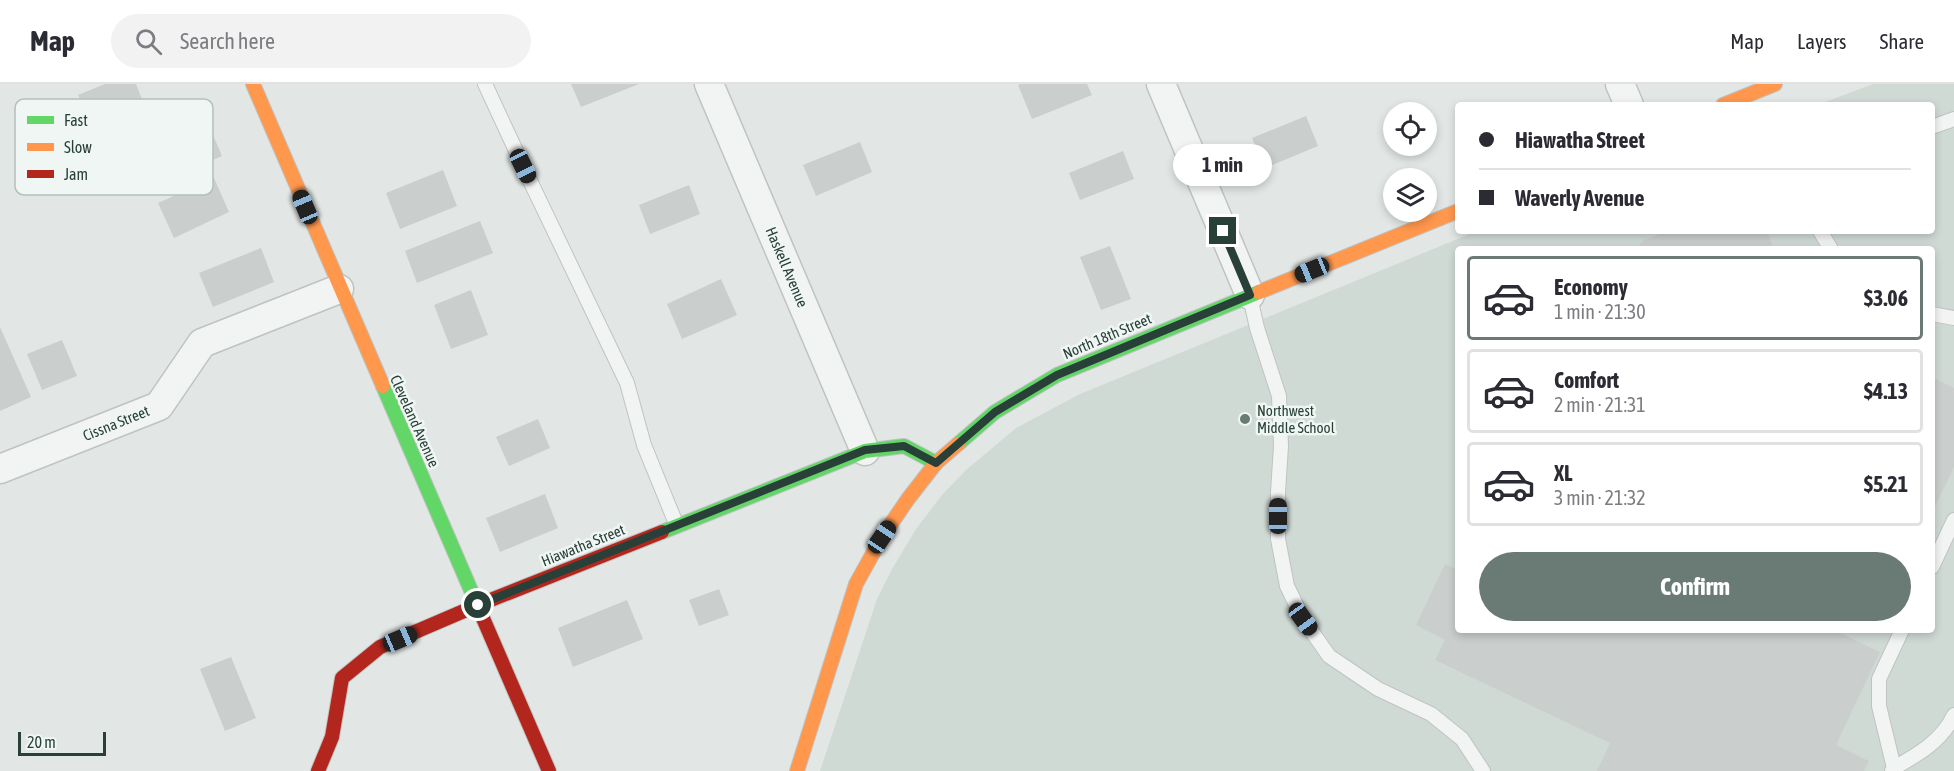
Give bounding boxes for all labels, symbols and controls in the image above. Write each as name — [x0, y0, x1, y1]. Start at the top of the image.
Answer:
search box — [111, 14, 531, 68]
text: Map — [30, 25, 75, 57]
icon: search — [132, 25, 165, 58]
text: Search here — [180, 28, 275, 54]
text: Map — [1730, 29, 1764, 53]
text: Layers — [1797, 29, 1847, 53]
text: Share — [1880, 29, 1924, 53]
legend — [15, 99, 213, 195]
map controls — [1383, 102, 1437, 222]
button: locate — [1383, 102, 1437, 156]
text: Fast — [64, 111, 88, 129]
text: Hiawatha Street — [1515, 127, 1645, 153]
text: Slow — [64, 138, 92, 156]
callout: 1 min — [1174, 144, 1272, 186]
car — [507, 146, 539, 186]
text: 1 min — [1202, 153, 1243, 176]
text: Jam — [64, 165, 88, 183]
button: layers — [1383, 168, 1437, 222]
text: Waverly Avenue — [1515, 185, 1644, 211]
car — [290, 187, 320, 227]
route end — [1209, 217, 1236, 244]
street label: Haskell Avenue — [762, 224, 812, 310]
car — [1292, 255, 1332, 285]
icon: car — [1482, 271, 1536, 325]
text: Economy — [1554, 274, 1628, 300]
text: $3.06 — [1864, 285, 1908, 311]
text: 1 min · 21:30 — [1554, 300, 1646, 323]
street label: North 18th Street — [1060, 310, 1154, 362]
icon: car — [1482, 364, 1536, 418]
text: Comfort — [1554, 367, 1619, 393]
street label: Cleveland Avenue — [387, 372, 443, 470]
text: $4.13 — [1864, 378, 1908, 404]
text: 2 min · 21:31 — [1554, 393, 1646, 416]
street label: Cissna Street — [80, 402, 152, 444]
place label: Northwest Middle School — [1257, 402, 1335, 436]
marker: Northwest Middle School — [1238, 412, 1252, 426]
icon: car — [1482, 457, 1536, 511]
text: XL — [1554, 460, 1572, 486]
text: $5.21 — [1864, 471, 1908, 497]
text: 3 min · 21:32 — [1554, 486, 1646, 509]
car — [1269, 498, 1287, 534]
car — [864, 517, 900, 557]
street label: Hiawatha Street — [539, 521, 627, 569]
button: Confirm — [1479, 552, 1911, 621]
route start — [464, 591, 491, 618]
car — [1285, 599, 1321, 639]
car — [380, 624, 420, 654]
scale bar — [18, 729, 106, 756]
text: 20 m — [27, 733, 56, 751]

